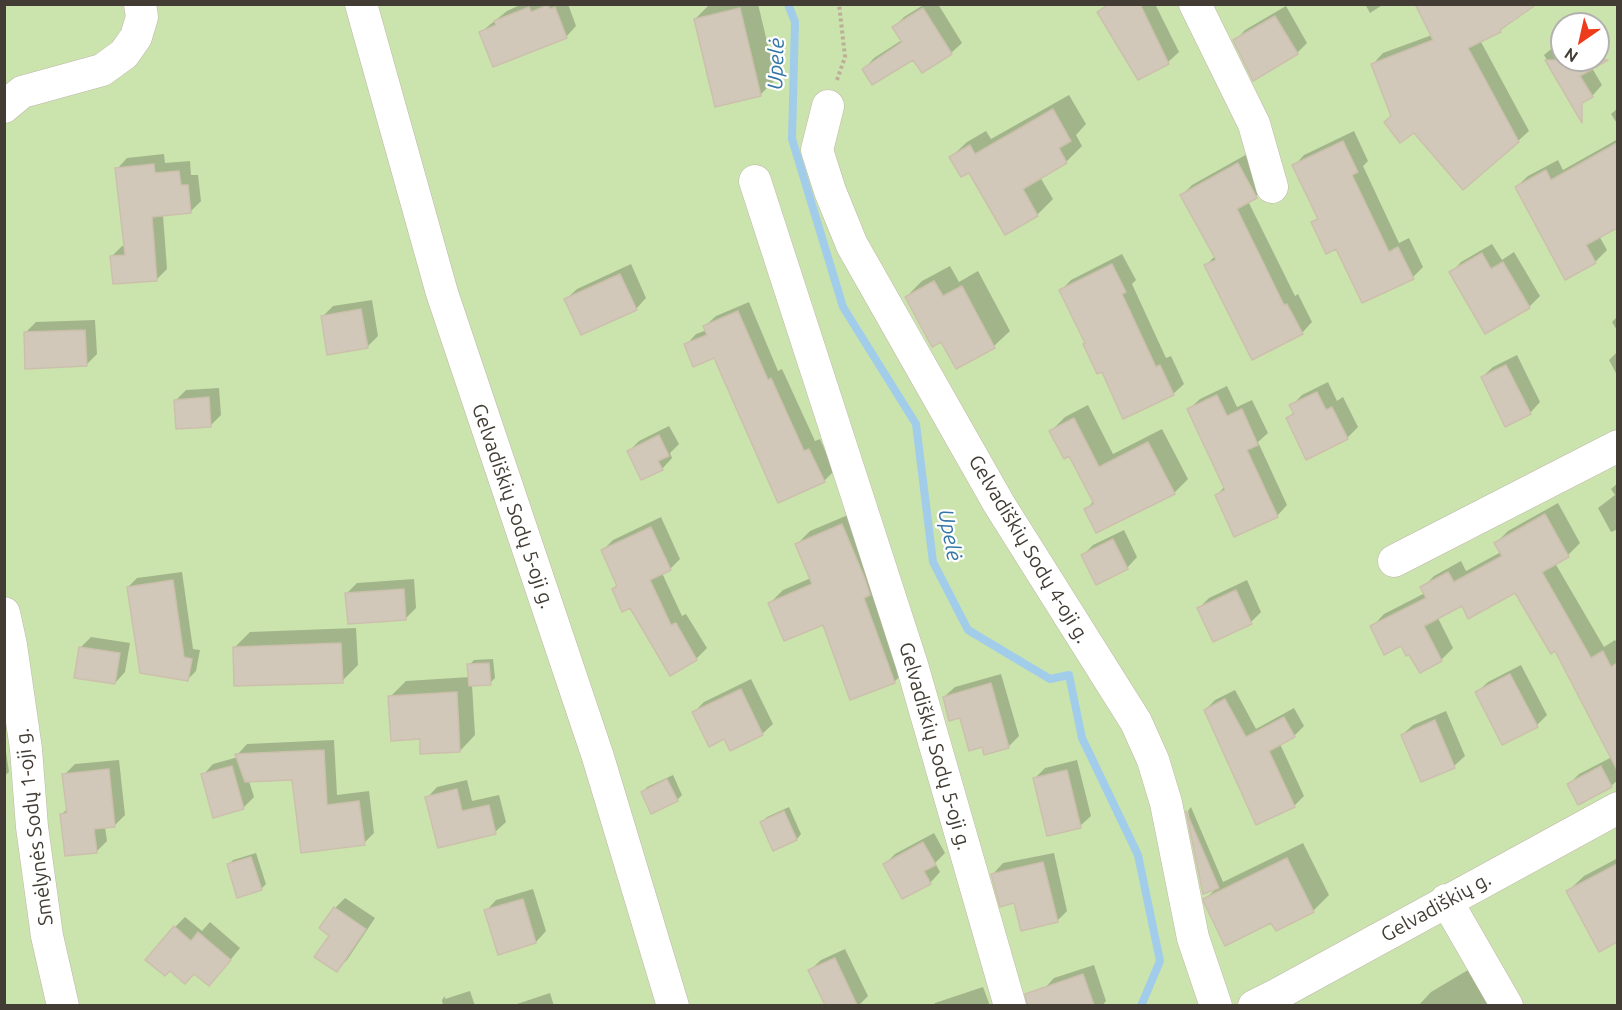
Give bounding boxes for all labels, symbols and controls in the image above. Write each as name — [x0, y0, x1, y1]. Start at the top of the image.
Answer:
north arrow — [1550, 12, 1610, 72]
water label: Upelė — [762, 38, 790, 90]
text: N — [1561, 44, 1581, 66]
street label: Gelvadiškių Sodų 5-oji g. — [467, 400, 559, 612]
street label: Gelvadiškių Sodų 4-oji g. — [963, 451, 1095, 647]
water label: Upelė — [933, 507, 967, 563]
street label: Gelvadiškių Sodų 5-oji g. — [894, 639, 976, 853]
street label: Smėlynės Sodų 1-oji g. — [10, 727, 58, 927]
street label: Gelvadiškių g. — [1377, 867, 1495, 947]

